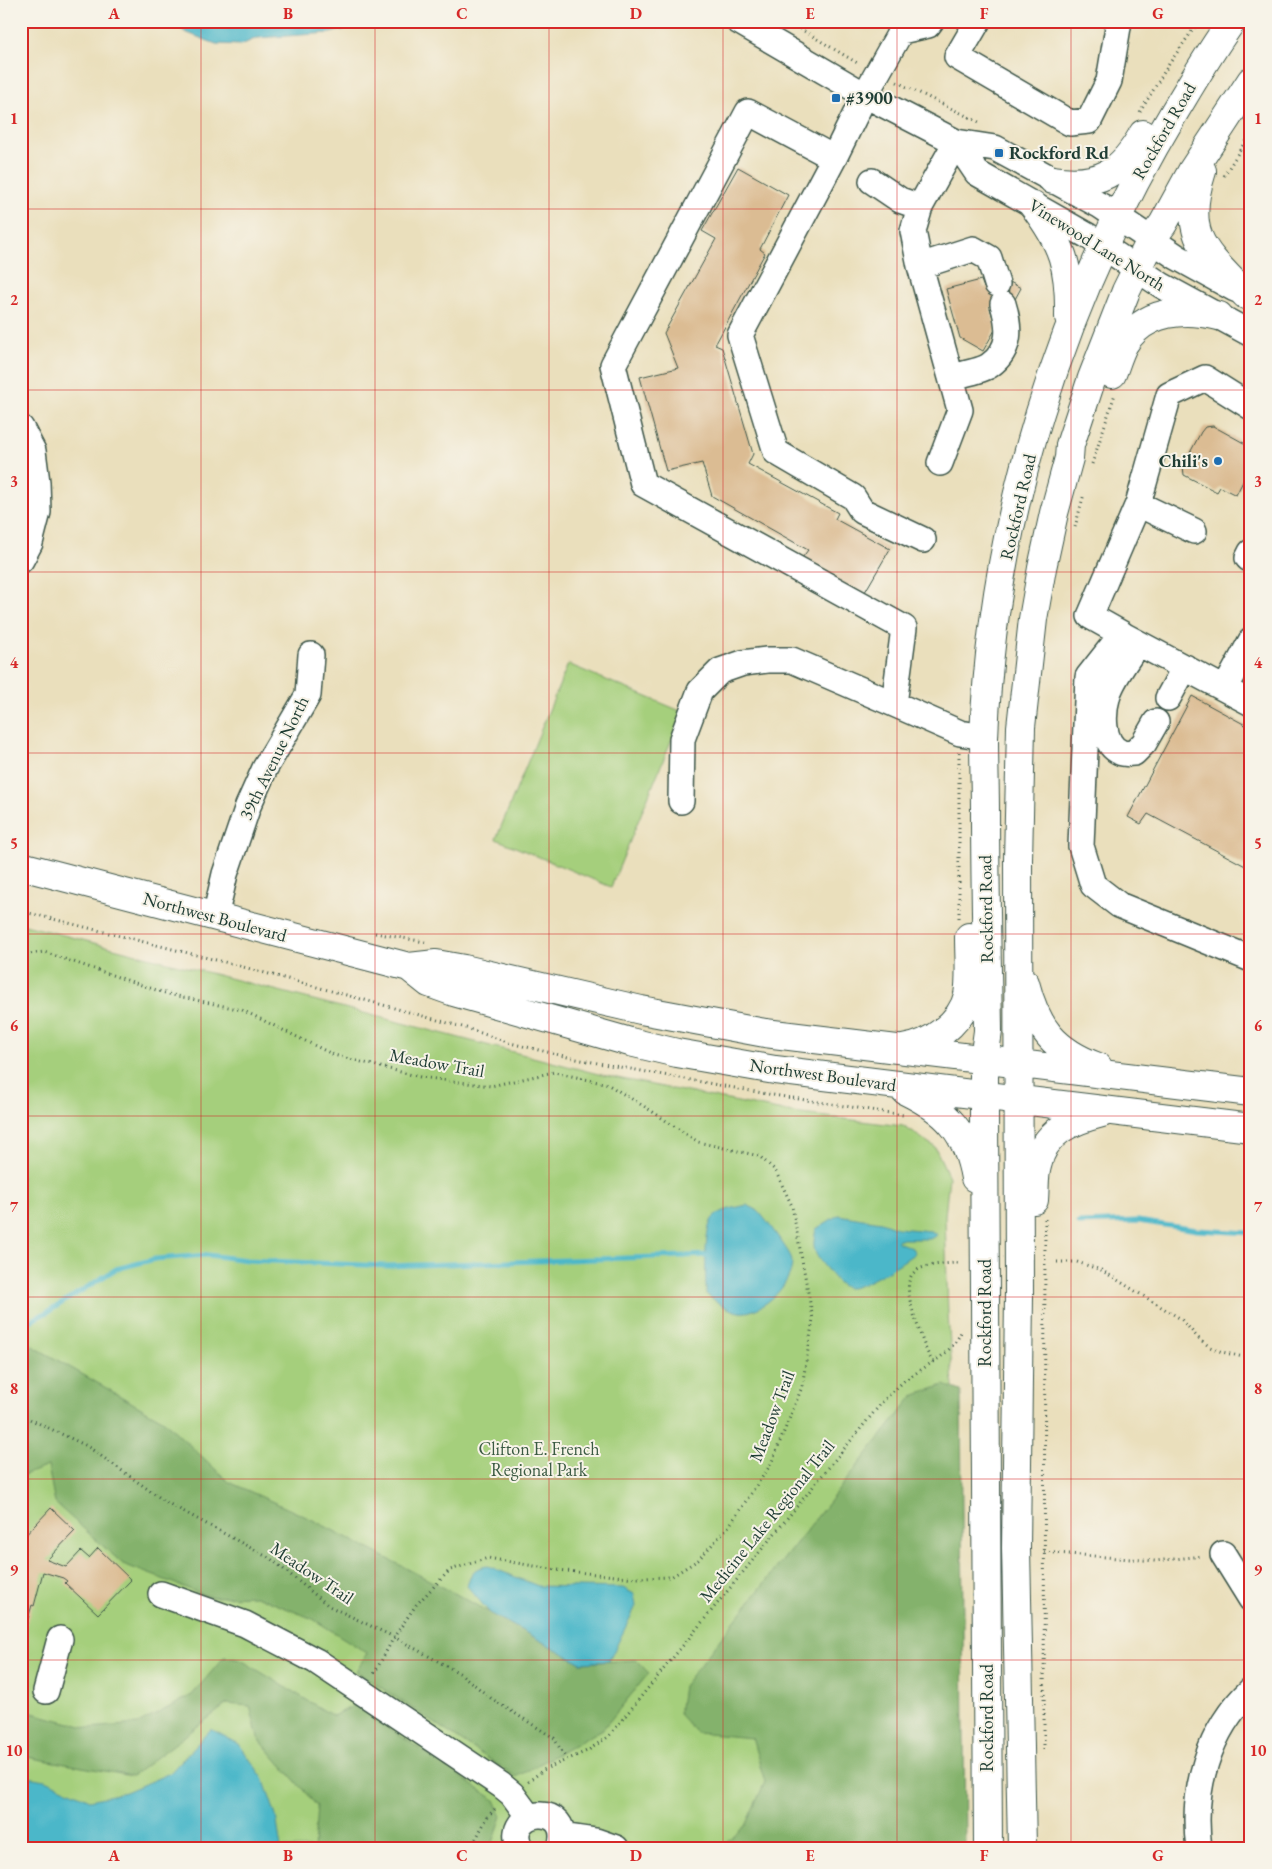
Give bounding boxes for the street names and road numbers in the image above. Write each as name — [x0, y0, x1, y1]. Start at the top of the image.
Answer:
street label: Rockford Road — [1127, 77, 1201, 183]
street label: Vinewood Lane North — [1025, 193, 1170, 296]
street label: Rockford Road — [994, 451, 1041, 562]
street label: 39th Avenue North — [234, 692, 314, 824]
street label: Rockford Road — [973, 854, 998, 963]
street label: Northwest Boulevard — [141, 886, 290, 947]
street label: Meadow Trail — [388, 1043, 486, 1082]
street label: Northwest Boulevard — [748, 1053, 899, 1096]
street label: Rockford Road — [973, 1258, 996, 1367]
street label: Meadow Trail — [744, 1367, 799, 1465]
street label: Medicine Lake Regional Trail — [694, 1435, 839, 1607]
street label: Meadow Trail — [266, 1536, 358, 1609]
street label: Rockford Road — [975, 1663, 998, 1772]

